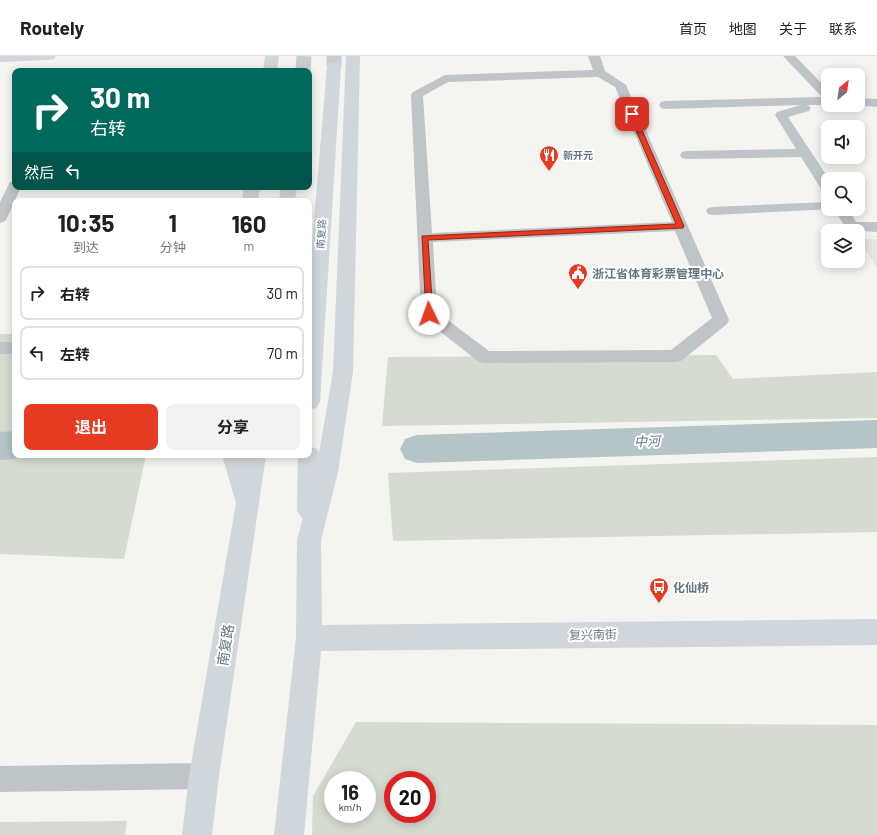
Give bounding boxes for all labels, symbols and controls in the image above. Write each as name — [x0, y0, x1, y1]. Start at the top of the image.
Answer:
text: Routely — [20, 16, 84, 39]
text: 首页 — [679, 20, 707, 37]
text: 地图 — [729, 20, 757, 37]
text: 关于 — [779, 20, 807, 37]
text: 联系 — [829, 20, 857, 37]
north arrow — [821, 68, 865, 112]
map controls — [821, 68, 865, 268]
text: 30 m — [90, 80, 150, 114]
icon: right — [24, 84, 76, 136]
pin — [615, 97, 649, 131]
icon: arrive — [621, 103, 643, 125]
text: 右转 — [90, 117, 126, 139]
button: sound — [821, 120, 865, 164]
restaurant icon: 新开元 — [538, 144, 560, 172]
place label: 新开元 — [563, 149, 593, 161]
icon: left — [62, 160, 84, 182]
text: 然后 — [24, 163, 54, 181]
button: search — [821, 172, 865, 216]
text: 10:35 — [58, 208, 114, 237]
text: 1 — [169, 208, 177, 237]
text: 160 — [231, 209, 266, 238]
street label: 南复路 — [314, 219, 328, 249]
button: layers — [821, 224, 865, 268]
text: m — [244, 238, 254, 254]
text: 到达 — [73, 239, 99, 255]
text: 分钟 — [160, 239, 186, 255]
public building icon: 浙江省体育彩票管理中心 — [567, 262, 589, 290]
place label: 浙江省体育彩票管理中心 — [592, 266, 724, 280]
icon: right — [26, 282, 48, 304]
text: 30 m — [266, 284, 298, 302]
text: 右转 — [60, 285, 90, 303]
position arrow — [408, 293, 450, 335]
icon: left — [26, 342, 48, 364]
text: 70 m — [267, 344, 298, 362]
text: 左转 — [60, 345, 90, 363]
button: 退出 — [24, 404, 158, 450]
button: 分享 — [166, 404, 300, 450]
water label: 中河 — [634, 432, 663, 449]
bus stop icon: 化仙桥 — [648, 576, 670, 604]
place label: 化仙桥 — [673, 580, 709, 594]
street label: 南复路 — [213, 623, 237, 667]
street label: 复兴南街 — [569, 627, 617, 641]
speed limit sign: 20 — [384, 771, 436, 823]
text: 16 — [341, 780, 359, 804]
text: km/h — [339, 801, 361, 813]

